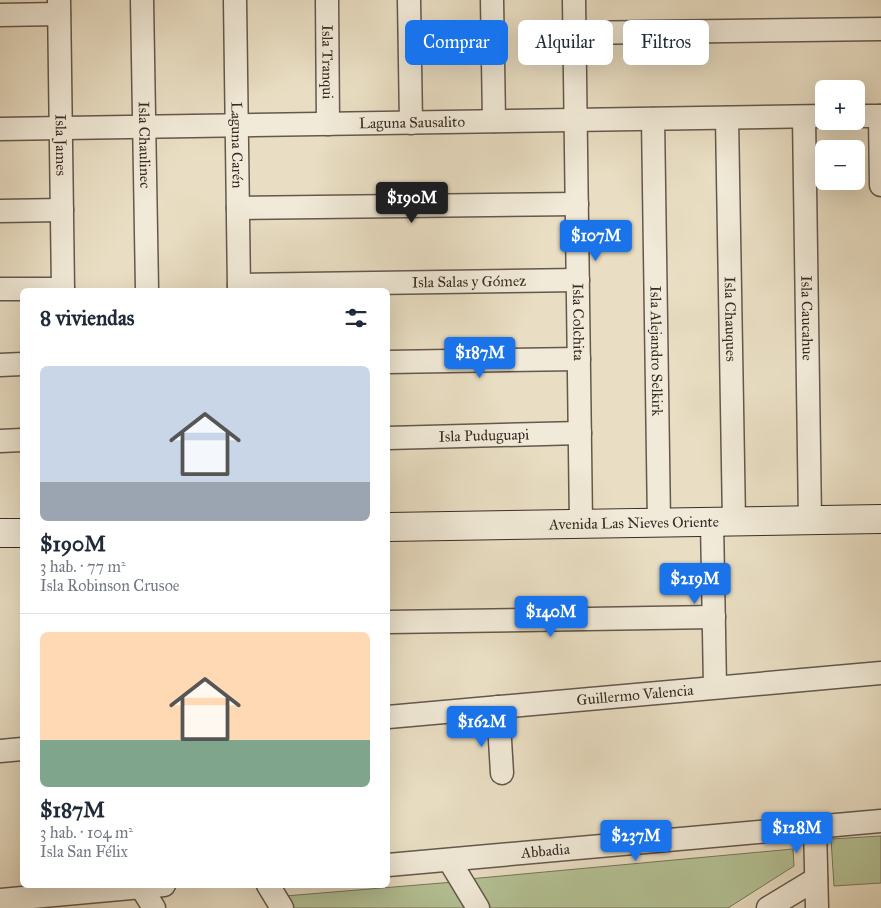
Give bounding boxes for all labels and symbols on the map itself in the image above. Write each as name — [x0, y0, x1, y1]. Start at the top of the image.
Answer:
street label: Isla Tranqui — [318, 25, 337, 99]
street label: Isla Chaulinec — [135, 101, 154, 189]
street label: Laguna Carén — [227, 101, 247, 188]
street label: Laguna Sausalito — [359, 113, 466, 132]
street label: Isla James — [51, 114, 70, 176]
pin: $190M — [377, 182, 447, 224]
pin: $107M — [561, 220, 631, 262]
street label: Isla Salas y Gómez — [412, 272, 526, 291]
street label: Isla Caucahue — [797, 275, 817, 361]
street label: Isla Chauques — [721, 276, 740, 362]
street label: Isla Colchita — [569, 283, 588, 362]
street label: Isla Alejandro Selkirk — [646, 286, 666, 416]
pin: $187M — [445, 336, 515, 379]
street label: Isla Puduguapi — [438, 425, 530, 446]
street label: Avenida Las Nieves Oriente — [548, 513, 719, 533]
pin: $219M — [660, 562, 730, 605]
pin: $140M — [516, 596, 586, 638]
street label: Guillermo Valencia — [576, 681, 695, 709]
pin: $162M — [447, 706, 517, 748]
pin: $128M — [762, 812, 832, 854]
pin: $237M — [601, 820, 671, 862]
street label: Abbadia — [519, 840, 571, 862]

